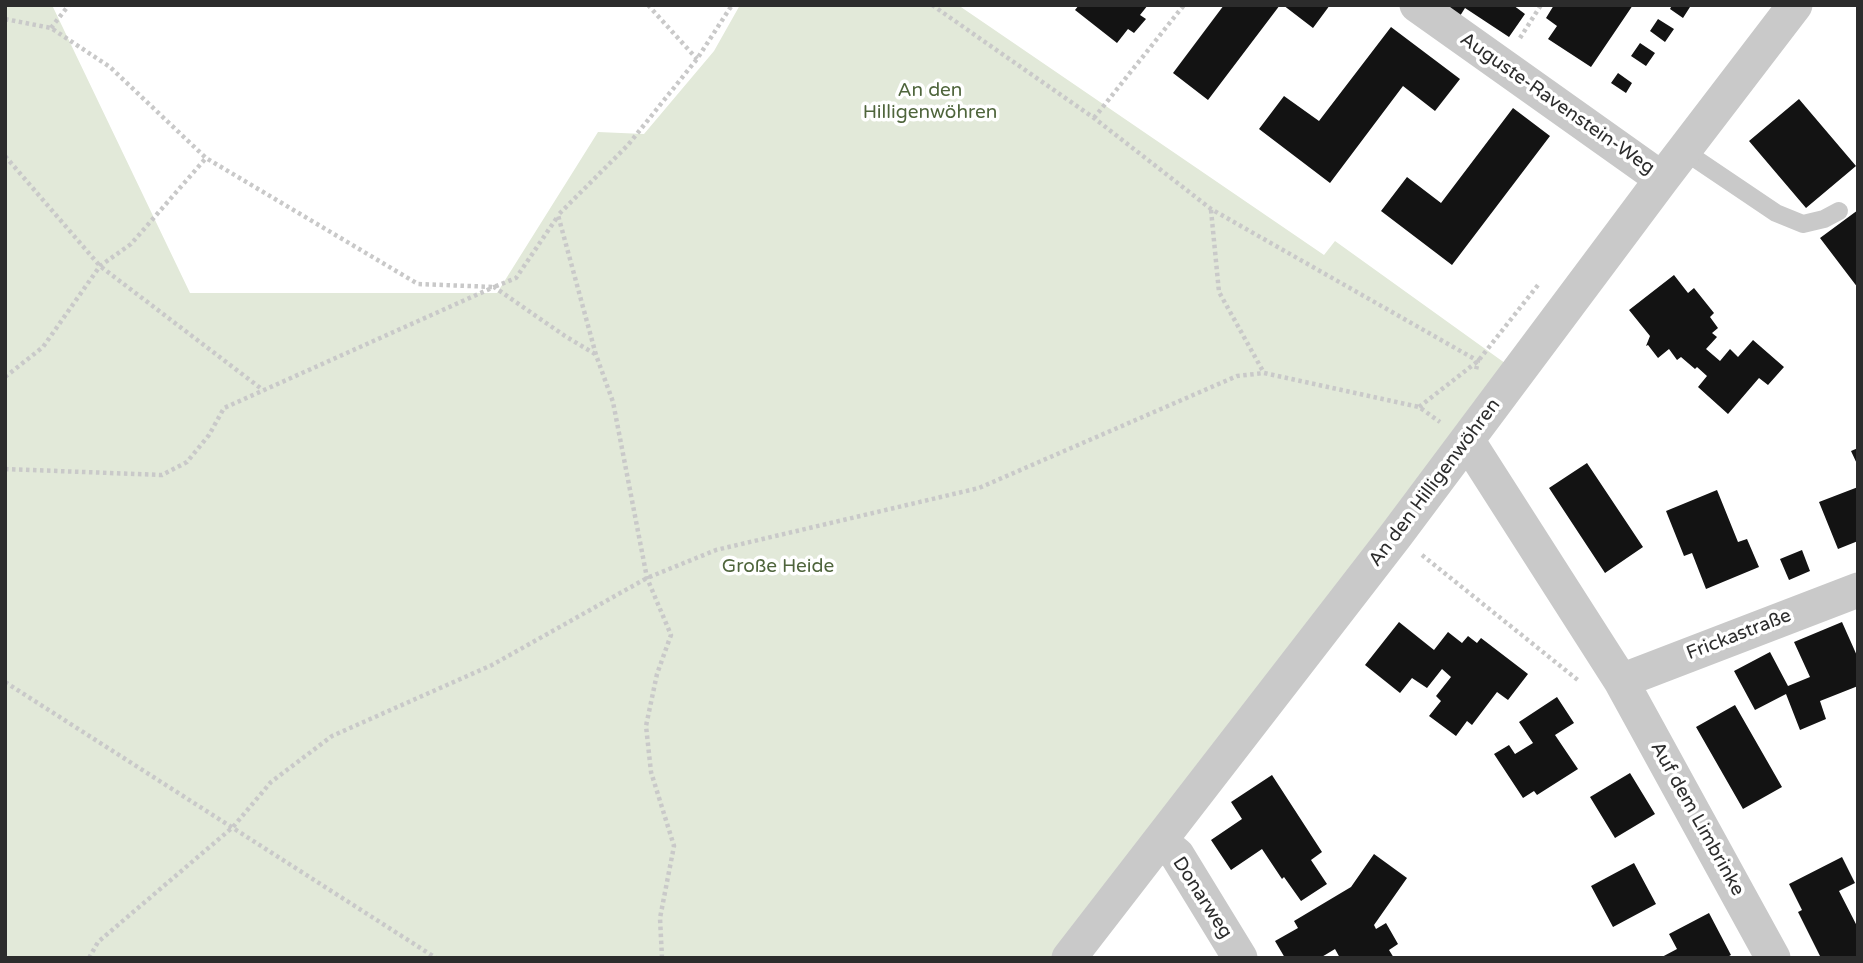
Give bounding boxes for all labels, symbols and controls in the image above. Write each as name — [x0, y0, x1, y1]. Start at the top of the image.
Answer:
street label: Auguste-Ravenstein-Weg — [1455, 28, 1659, 180]
park label: An den Hilligenwöhren — [863, 80, 997, 124]
street label: An den Hilligenwöhren — [1364, 395, 1506, 571]
park label: Große Heide — [722, 556, 834, 578]
street label: Frickastraße — [1683, 605, 1795, 665]
street label: Auf dem Limbrinke — [1645, 738, 1749, 900]
street label: Donarweg — [1167, 853, 1237, 943]

